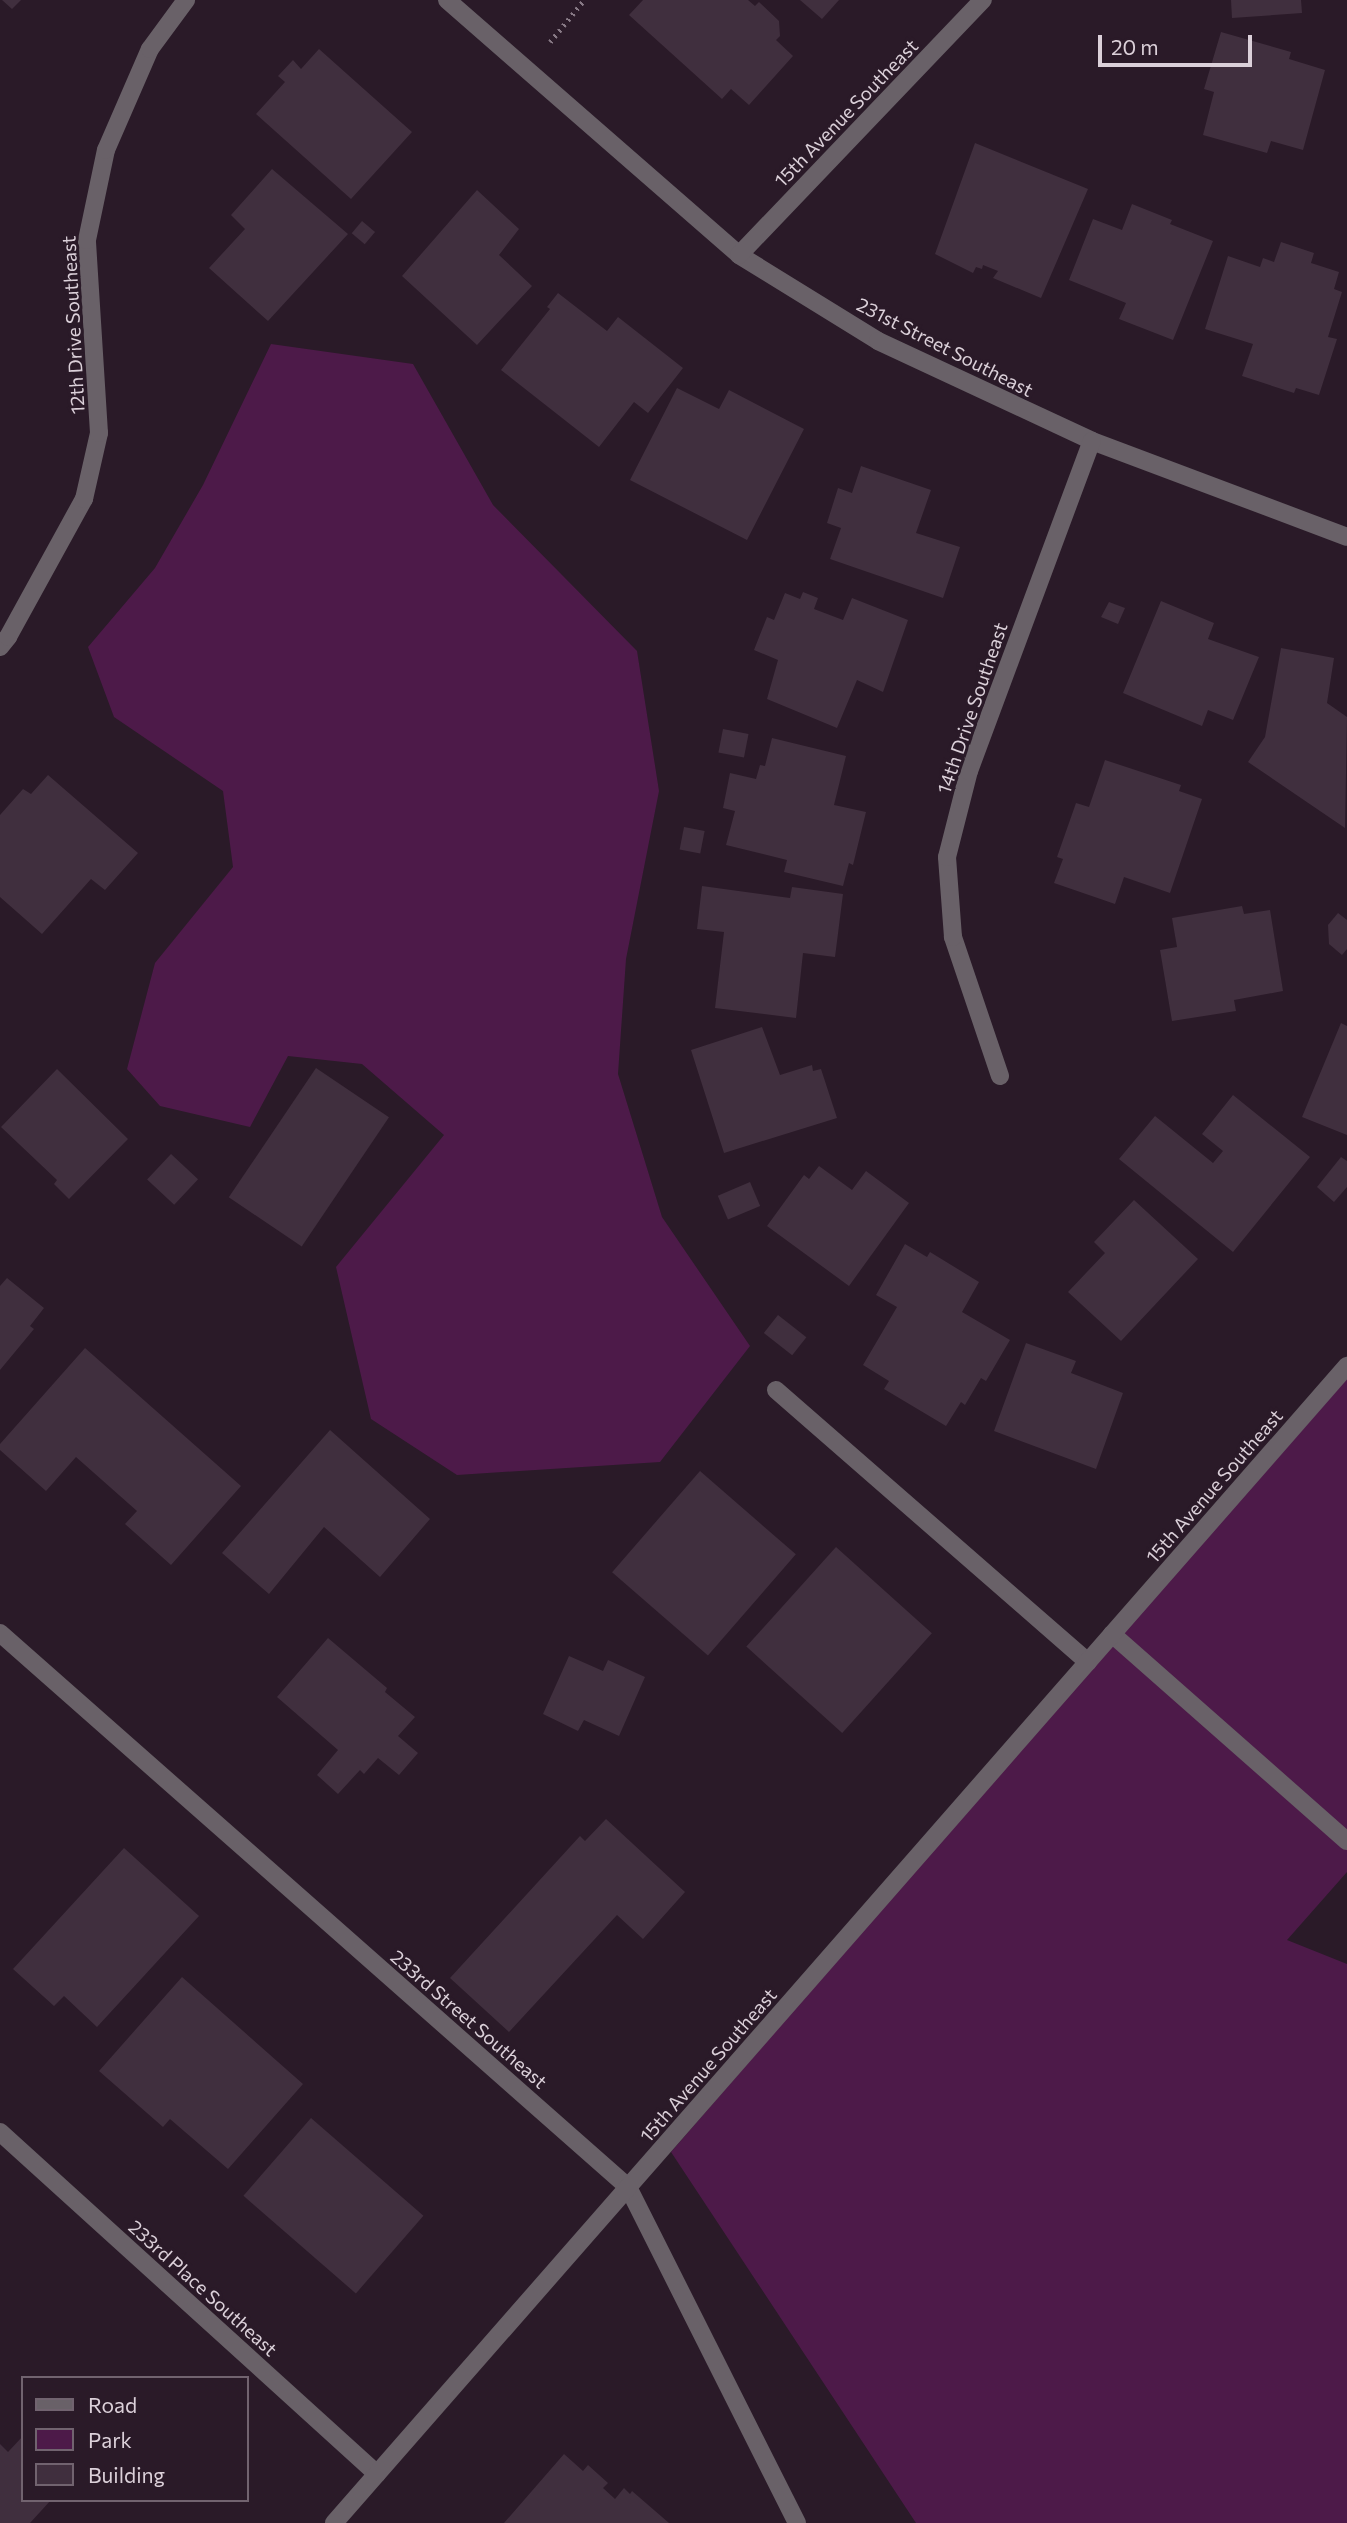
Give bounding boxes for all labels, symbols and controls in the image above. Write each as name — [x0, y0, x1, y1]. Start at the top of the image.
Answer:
scale bar — [1102, 21, 1256, 65]
street label: 15th Avenue Southeast — [770, 34, 922, 192]
text: 20 m — [1111, 34, 1159, 59]
street label: 12th Drive Southeast — [57, 235, 89, 415]
street label: 231st Street Southeast — [853, 293, 1037, 401]
street label: 14th Drive Southeast — [932, 619, 1012, 797]
street label: 15th Avenue Southeast — [1141, 1404, 1287, 1568]
street label: 233rd Street Southeast — [386, 1945, 552, 2093]
street label: 15th Avenue Southeast — [635, 1983, 781, 2147]
street label: 233rd Place Southeast — [124, 2215, 282, 2361]
legend — [21, 2376, 248, 2502]
text: Road — [88, 2392, 137, 2417]
text: Park — [88, 2427, 132, 2452]
text: Building — [88, 2462, 165, 2487]

